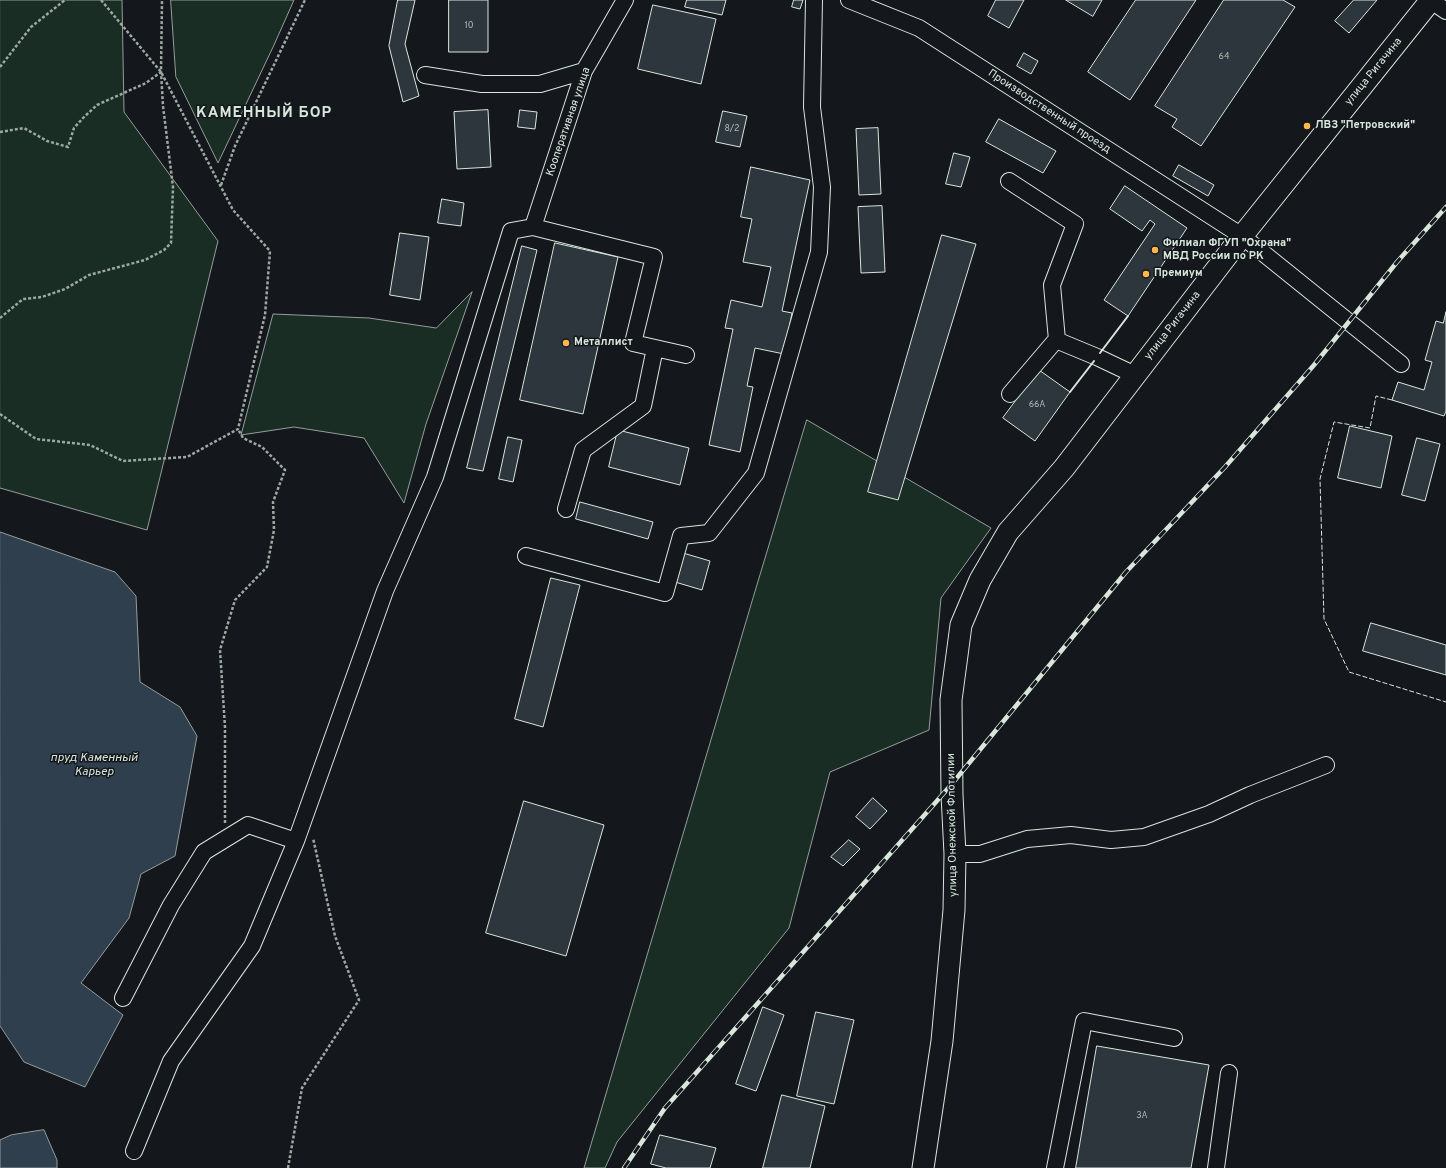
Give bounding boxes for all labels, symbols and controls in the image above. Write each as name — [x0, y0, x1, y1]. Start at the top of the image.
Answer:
house number: 10 — [464, 21, 474, 31]
street label: улица Ригачина — [1343, 35, 1405, 109]
house number: 64 — [1219, 52, 1229, 62]
street label: Кооперативная улица — [544, 66, 594, 178]
street label: Производственный проезд — [985, 67, 1113, 157]
district label: КАМЕННЫЙ БОР — [196, 105, 332, 123]
place label: ЛВЗ "Петровский" — [1315, 119, 1415, 133]
marker: ЛВЗ "Петровский" — [1302, 121, 1312, 131]
house number: 8/2 — [724, 124, 740, 134]
place label: Филиал ФГУП "Охрана" МВД России по РК — [1163, 237, 1291, 263]
marker: Филиал ФГУП "Охрана" МВД России по РК — [1150, 245, 1160, 255]
place label: Премиум — [1154, 267, 1203, 281]
marker: Премиум — [1141, 269, 1151, 279]
street label: улица Ригачина — [1142, 289, 1204, 363]
place label: Металлист — [574, 336, 633, 350]
marker: Металлист — [561, 338, 571, 348]
house number: 66А — [1029, 400, 1045, 410]
water label: пруд Каменный Карьер — [50, 752, 138, 780]
street label: улица Онежской Флотилии — [945, 753, 961, 897]
house number: 3А — [1136, 1111, 1148, 1121]

